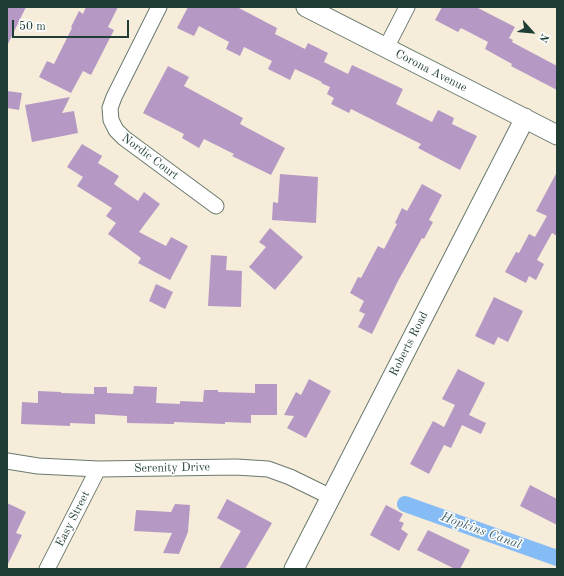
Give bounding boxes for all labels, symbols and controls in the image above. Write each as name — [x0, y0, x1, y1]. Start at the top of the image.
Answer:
scale bar — [14, 12, 131, 38]
north arrow — [512, 12, 552, 52]
text: 50 m — [19, 21, 46, 33]
text: N — [536, 31, 550, 44]
street label: Corona Avenue — [393, 47, 469, 95]
street label: Nordic Court — [119, 131, 181, 183]
street label: Roberts Road — [387, 309, 431, 379]
street label: Serenity Drive — [134, 460, 210, 476]
street label: Easy Street — [53, 489, 93, 549]
water label: Hopkins Canal — [439, 509, 523, 553]

